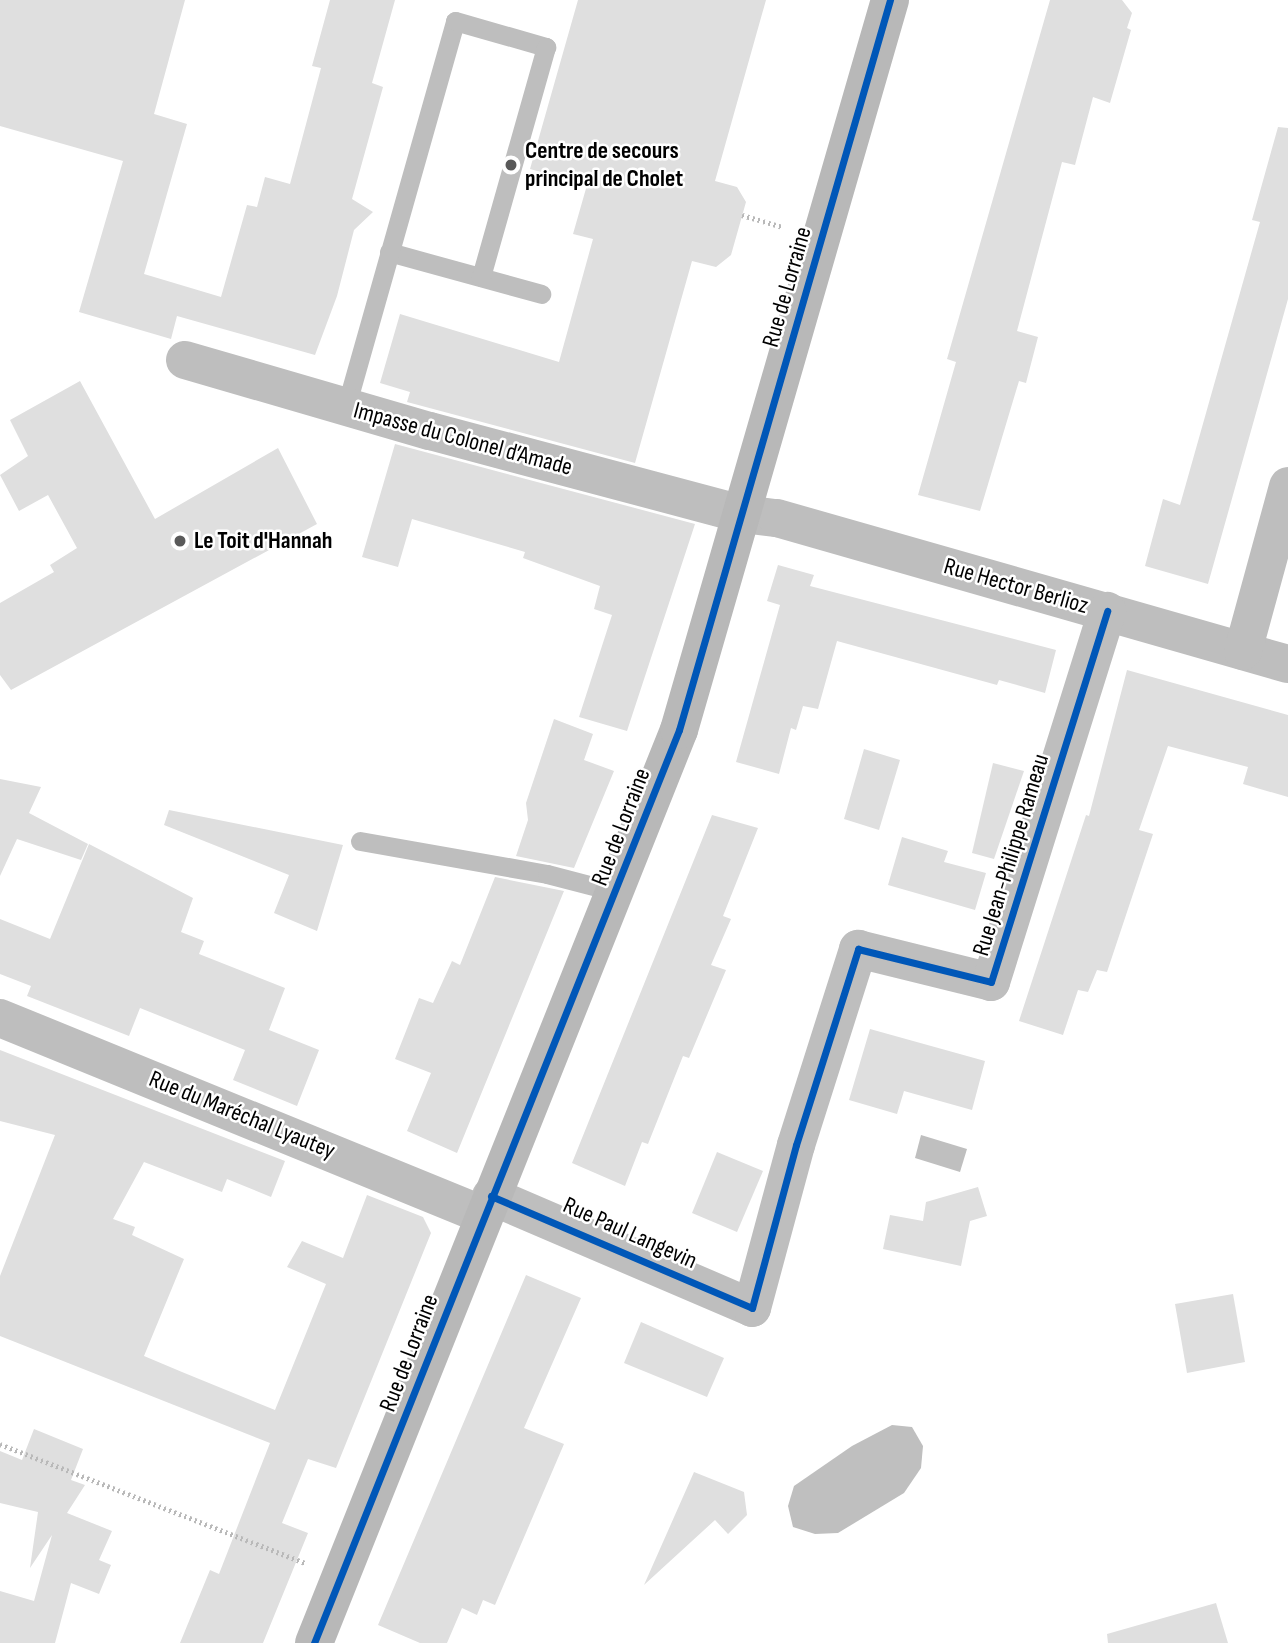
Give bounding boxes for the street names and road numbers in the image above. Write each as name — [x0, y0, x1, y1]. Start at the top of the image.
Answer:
street label: Rue de Lorraine — [756, 224, 818, 350]
street label: Impasse du Colonel d’Amade — [351, 396, 575, 482]
street label: Rue Hector Berlioz — [941, 552, 1091, 620]
street label: Rue Jean-Philippe Rameau — [967, 751, 1055, 959]
street label: Rue de Lorraine — [585, 764, 657, 890]
street label: Rue du Maréchal Lyautey — [145, 1065, 339, 1165]
street label: Rue Paul Langevin — [559, 1191, 701, 1275]
street label: Rue de Lorraine — [373, 1290, 445, 1416]

